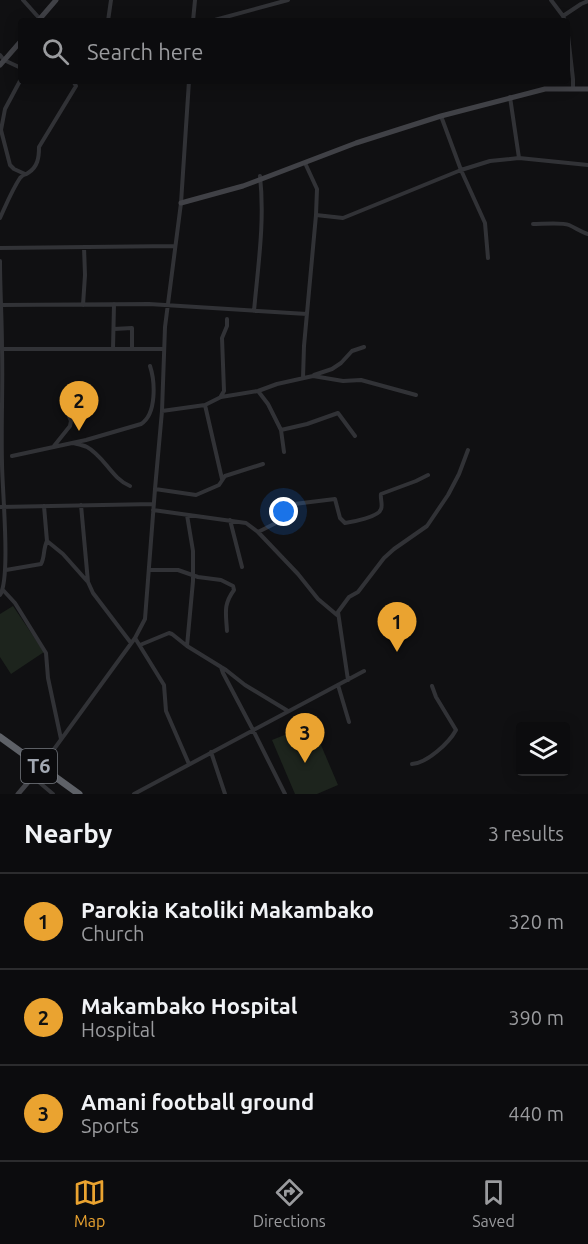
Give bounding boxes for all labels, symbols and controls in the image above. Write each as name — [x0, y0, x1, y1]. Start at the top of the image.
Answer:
search box — [18, 18, 570, 84]
icon: search — [39, 35, 72, 68]
text: Search here — [87, 39, 203, 64]
pin: 2 — [60, 382, 98, 431]
your location — [269, 497, 298, 526]
pin: 1 — [378, 602, 416, 652]
pin: 3 — [286, 714, 324, 763]
map controls — [516, 722, 570, 776]
button: layers — [516, 722, 570, 776]
road number: T6 — [21, 749, 57, 783]
text: Nearby — [24, 819, 112, 848]
text: 3 results — [488, 822, 564, 845]
text: Parokia Katoliki Makambako — [81, 897, 374, 922]
text: 1 — [38, 910, 49, 933]
text: 320 m — [508, 910, 564, 933]
text: Church — [81, 922, 144, 945]
text: Makambako Hospital — [81, 993, 297, 1018]
text: 2 — [38, 1006, 49, 1029]
text: 390 m — [508, 1006, 564, 1029]
text: Hospital — [81, 1018, 155, 1041]
text: Amani football ground — [81, 1089, 314, 1114]
text: 3 — [38, 1102, 49, 1125]
text: 440 m — [508, 1102, 564, 1125]
text: Sports — [81, 1114, 139, 1137]
tab: Map — [73, 1176, 106, 1230]
tab: Directions — [253, 1176, 326, 1230]
tab: Saved — [472, 1176, 515, 1230]

